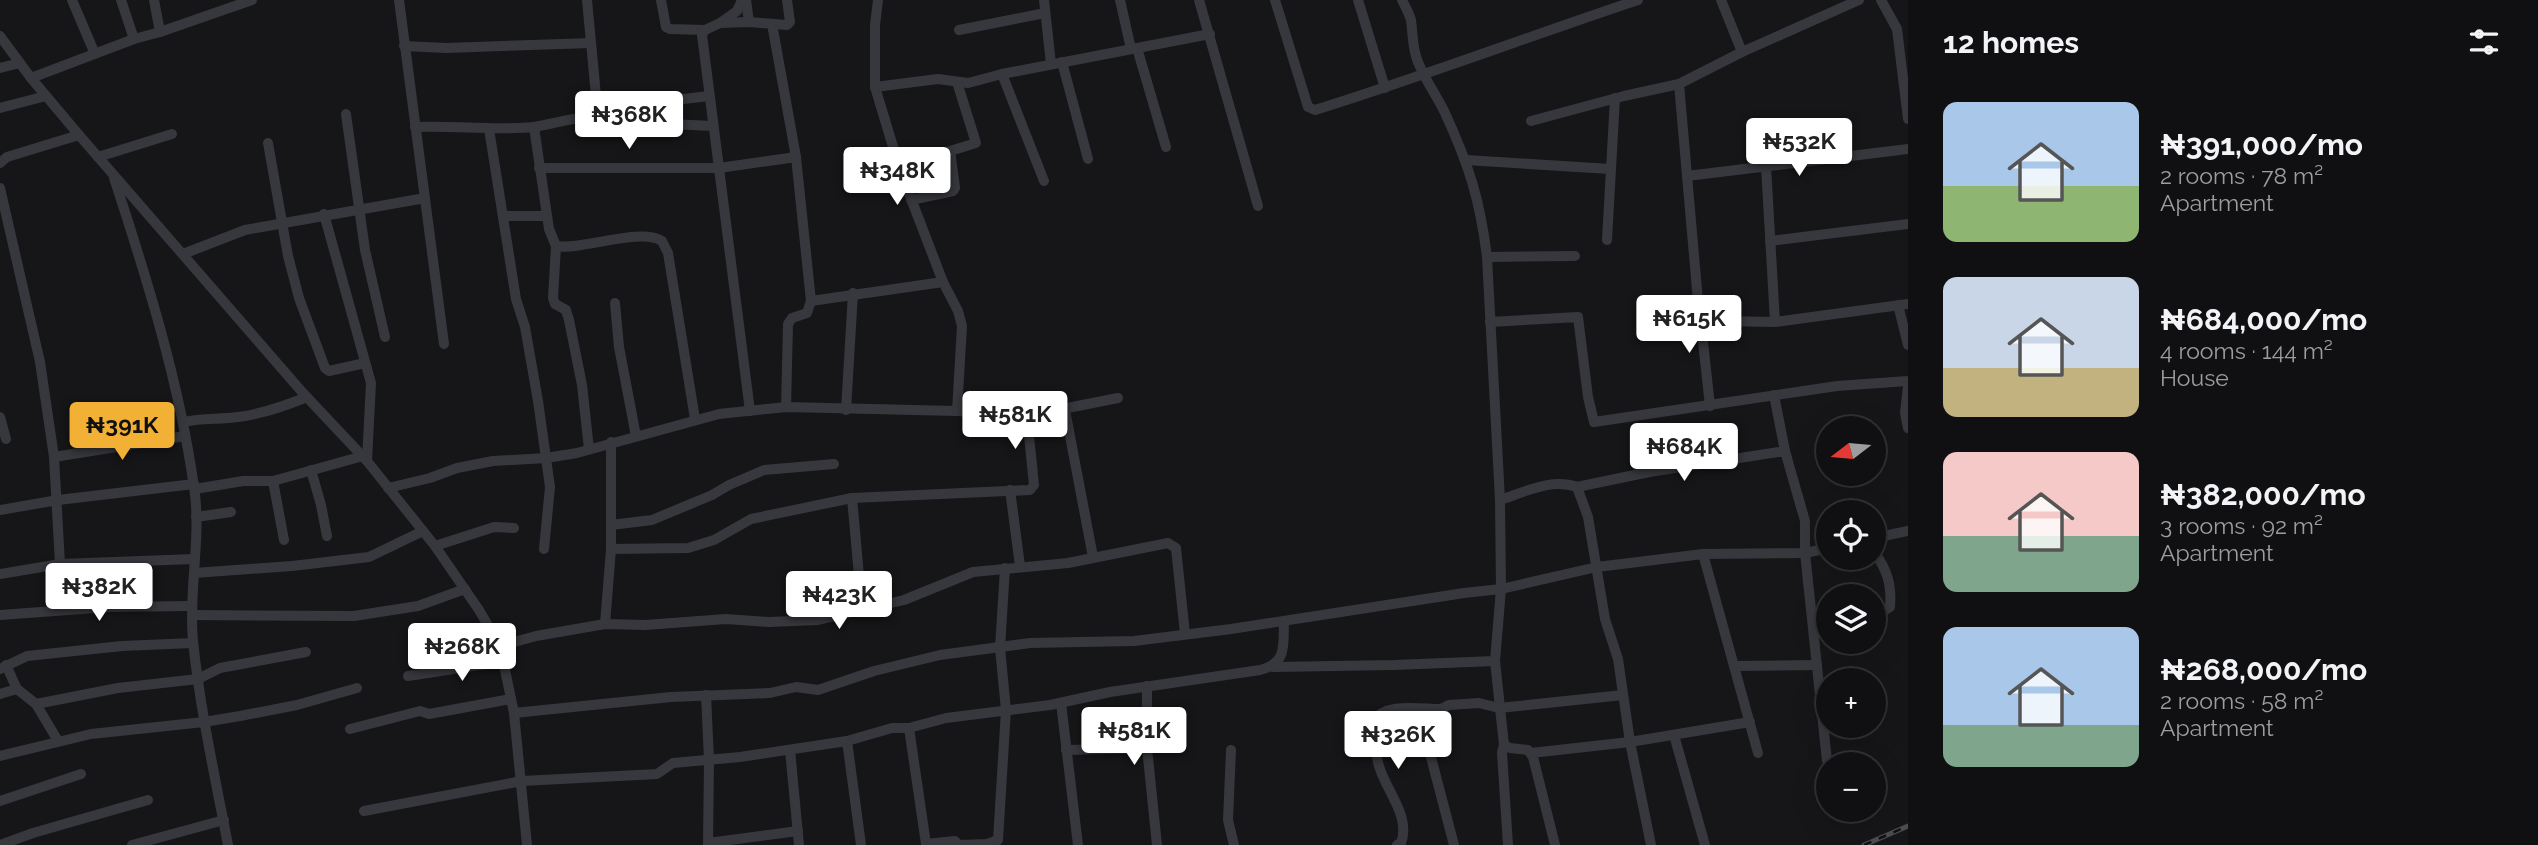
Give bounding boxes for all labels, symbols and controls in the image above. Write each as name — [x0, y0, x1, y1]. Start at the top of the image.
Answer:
icon: filters — [2465, 23, 2503, 61]
text: 12 homes — [1943, 25, 2079, 60]
pin: ₦368K — [580, 92, 678, 151]
text: ₦368K — [591, 100, 667, 127]
pin: ₦532K — [1750, 118, 1848, 178]
text: ₦532K — [1762, 127, 1836, 154]
text: ₦391,000/mo — [2160, 127, 2363, 162]
icon: home — [1999, 130, 2083, 214]
pin: ₦348K — [848, 148, 946, 207]
text: ₦348K — [859, 156, 935, 183]
text: 2 rooms · 78 m² — [2160, 162, 2323, 189]
text: Apartment — [2160, 189, 2274, 216]
pin: ₦615K — [1640, 296, 1738, 355]
text: ₦684,000/mo — [2160, 302, 2367, 337]
text: ₦615K — [1652, 304, 1726, 331]
icon: home — [1999, 305, 2083, 389]
text: 4 rooms · 144 m² — [2160, 337, 2333, 364]
text: House — [2160, 364, 2229, 391]
pin: ₦581K — [966, 392, 1064, 451]
text: ₦581K — [978, 400, 1052, 427]
pin: ₦391K — [73, 402, 171, 462]
text: ₦391K — [86, 411, 158, 438]
north arrow — [1816, 416, 1886, 486]
map controls — [1816, 416, 1886, 822]
pin: ₦684K — [1635, 424, 1733, 483]
text: ₦684K — [1646, 432, 1722, 459]
text: ₦382,000/mo — [2160, 477, 2366, 512]
icon: home — [1999, 480, 2083, 564]
button: locate — [1816, 500, 1886, 570]
text: 3 rooms · 92 m² — [2160, 512, 2323, 539]
text: Apartment — [2160, 539, 2274, 566]
pin: ₦382K — [50, 564, 148, 623]
text: ₦382K — [62, 572, 136, 599]
pin: ₦423K — [790, 572, 888, 631]
text: ₦423K — [802, 580, 876, 607]
button: layers — [1816, 584, 1886, 654]
pin: ₦268K — [413, 624, 511, 683]
text: ₦268K — [424, 632, 500, 659]
text: ₦268,000/mo — [2160, 652, 2367, 687]
icon: home — [1999, 655, 2083, 739]
button: + — [1816, 668, 1886, 738]
text: 2 rooms · 58 m² — [2160, 687, 2323, 714]
pin: ₦581K — [1085, 708, 1183, 767]
pin: ₦326K — [1349, 712, 1447, 771]
text: Apartment — [2160, 714, 2274, 741]
text: ₦581K — [1097, 716, 1171, 743]
text: ₦326K — [1361, 720, 1435, 747]
button: − — [1816, 752, 1886, 822]

